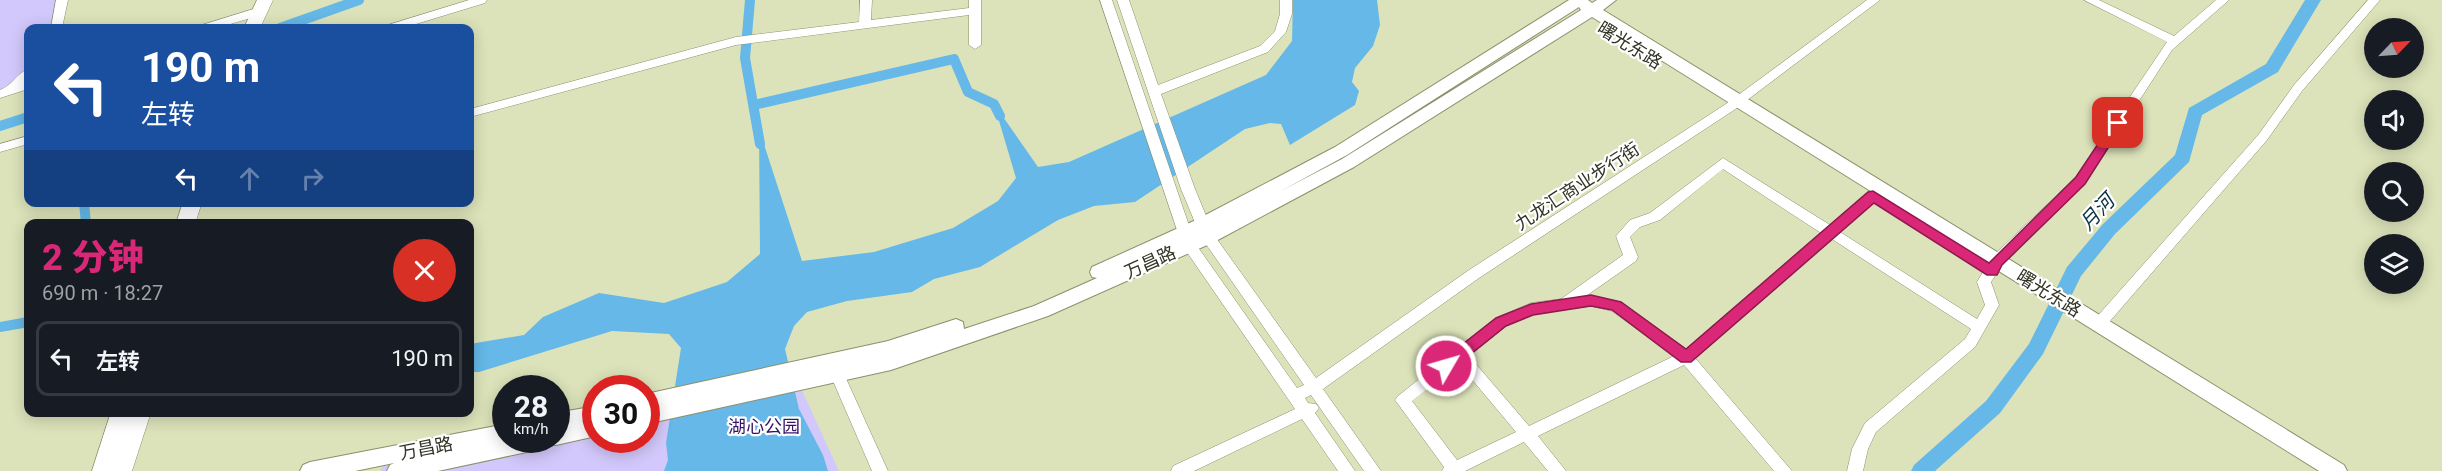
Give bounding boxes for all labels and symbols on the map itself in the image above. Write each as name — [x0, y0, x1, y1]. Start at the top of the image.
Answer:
street label: 曙光东路 — [1594, 17, 1666, 73]
north arrow — [2364, 18, 2424, 78]
pin — [2092, 97, 2143, 148]
street label: 九龙汇商业步行街 — [1511, 138, 1643, 234]
water label: 月河 — [2075, 186, 2122, 235]
street label: 万昌路 — [1121, 241, 1179, 283]
street label: 曙光东路 — [2013, 265, 2085, 321]
position arrow — [1414, 334, 1478, 398]
speed limit sign: 30 — [582, 375, 660, 453]
park label: 湖心公园 — [728, 416, 800, 437]
street label: 万昌路 — [397, 433, 455, 463]

